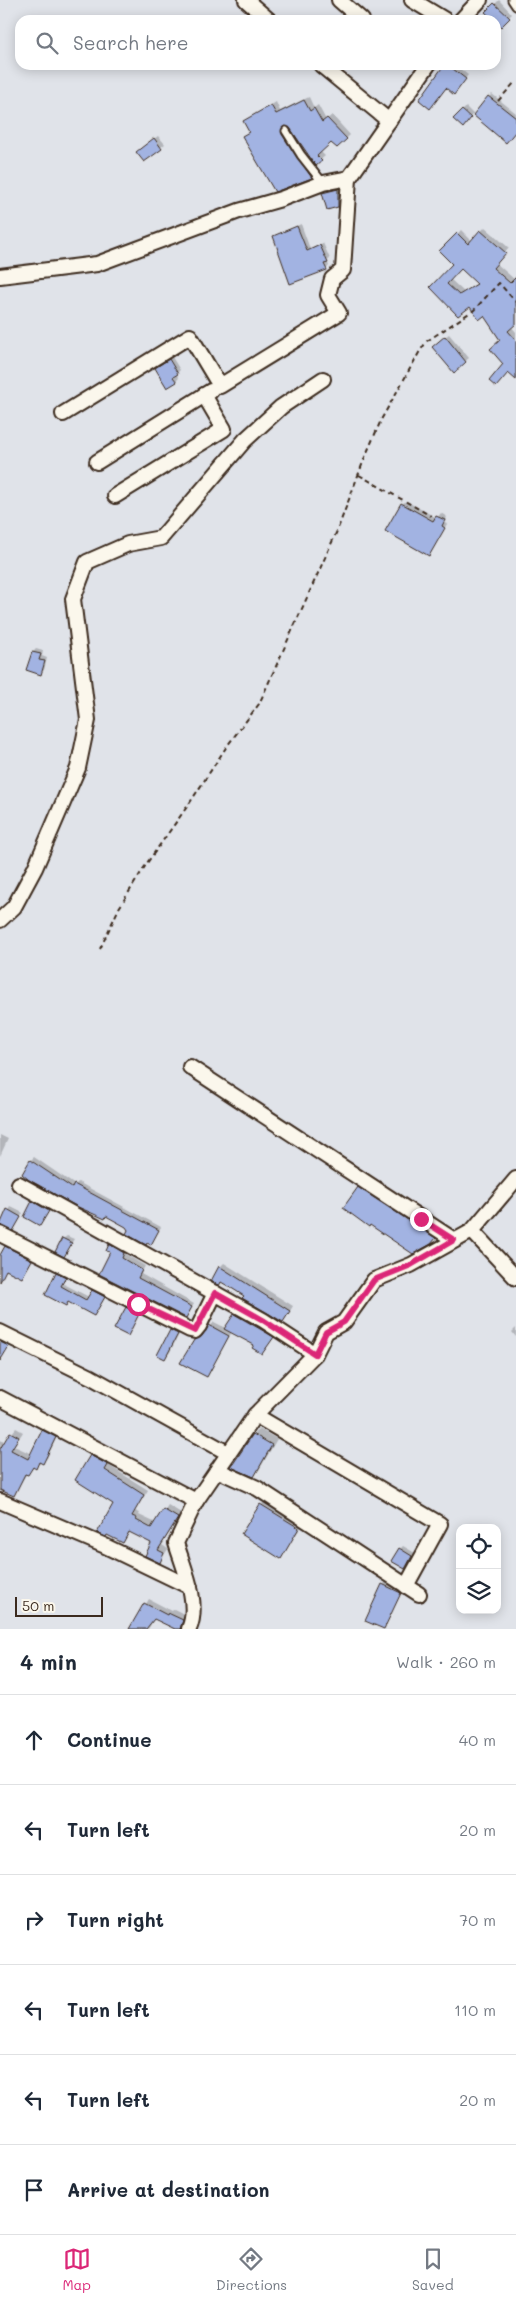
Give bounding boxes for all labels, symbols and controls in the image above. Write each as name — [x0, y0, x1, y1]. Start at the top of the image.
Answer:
search box — [15, 15, 501, 70]
icon: search — [33, 29, 61, 57]
text: Search here — [73, 30, 189, 55]
route end — [410, 1208, 433, 1231]
route start — [127, 1293, 150, 1316]
map controls — [456, 1524, 501, 1614]
button: locate — [456, 1524, 501, 1569]
button: layers — [456, 1569, 501, 1614]
scale bar — [15, 1594, 102, 1617]
text: 50 m — [22, 1596, 54, 1615]
text: 4 min — [20, 1648, 77, 1675]
text: Walk · 260 m — [396, 1651, 496, 1672]
icon: ahead — [20, 1726, 48, 1754]
text: Continue — [67, 1727, 152, 1752]
text: 40 m — [459, 1729, 496, 1750]
icon: left — [20, 1816, 48, 1844]
text: Turn left — [67, 1817, 150, 1842]
text: 20 m — [459, 1819, 496, 1840]
icon: right — [20, 1906, 48, 1934]
text: Turn right — [67, 1907, 164, 1932]
text: 70 m — [459, 1909, 496, 1930]
icon: left — [20, 1996, 48, 2024]
text: Turn left — [67, 1997, 150, 2022]
text: 110 m — [454, 1999, 496, 2020]
icon: left — [20, 2086, 48, 2114]
text: Turn left — [67, 2087, 150, 2112]
text: 20 m — [459, 2089, 496, 2110]
icon: arrive — [20, 2176, 48, 2204]
text: Arrive at destination — [67, 2177, 270, 2202]
tab: Map — [62, 2245, 91, 2294]
tab: Directions — [216, 2245, 287, 2294]
tab: Saved — [412, 2245, 454, 2294]

